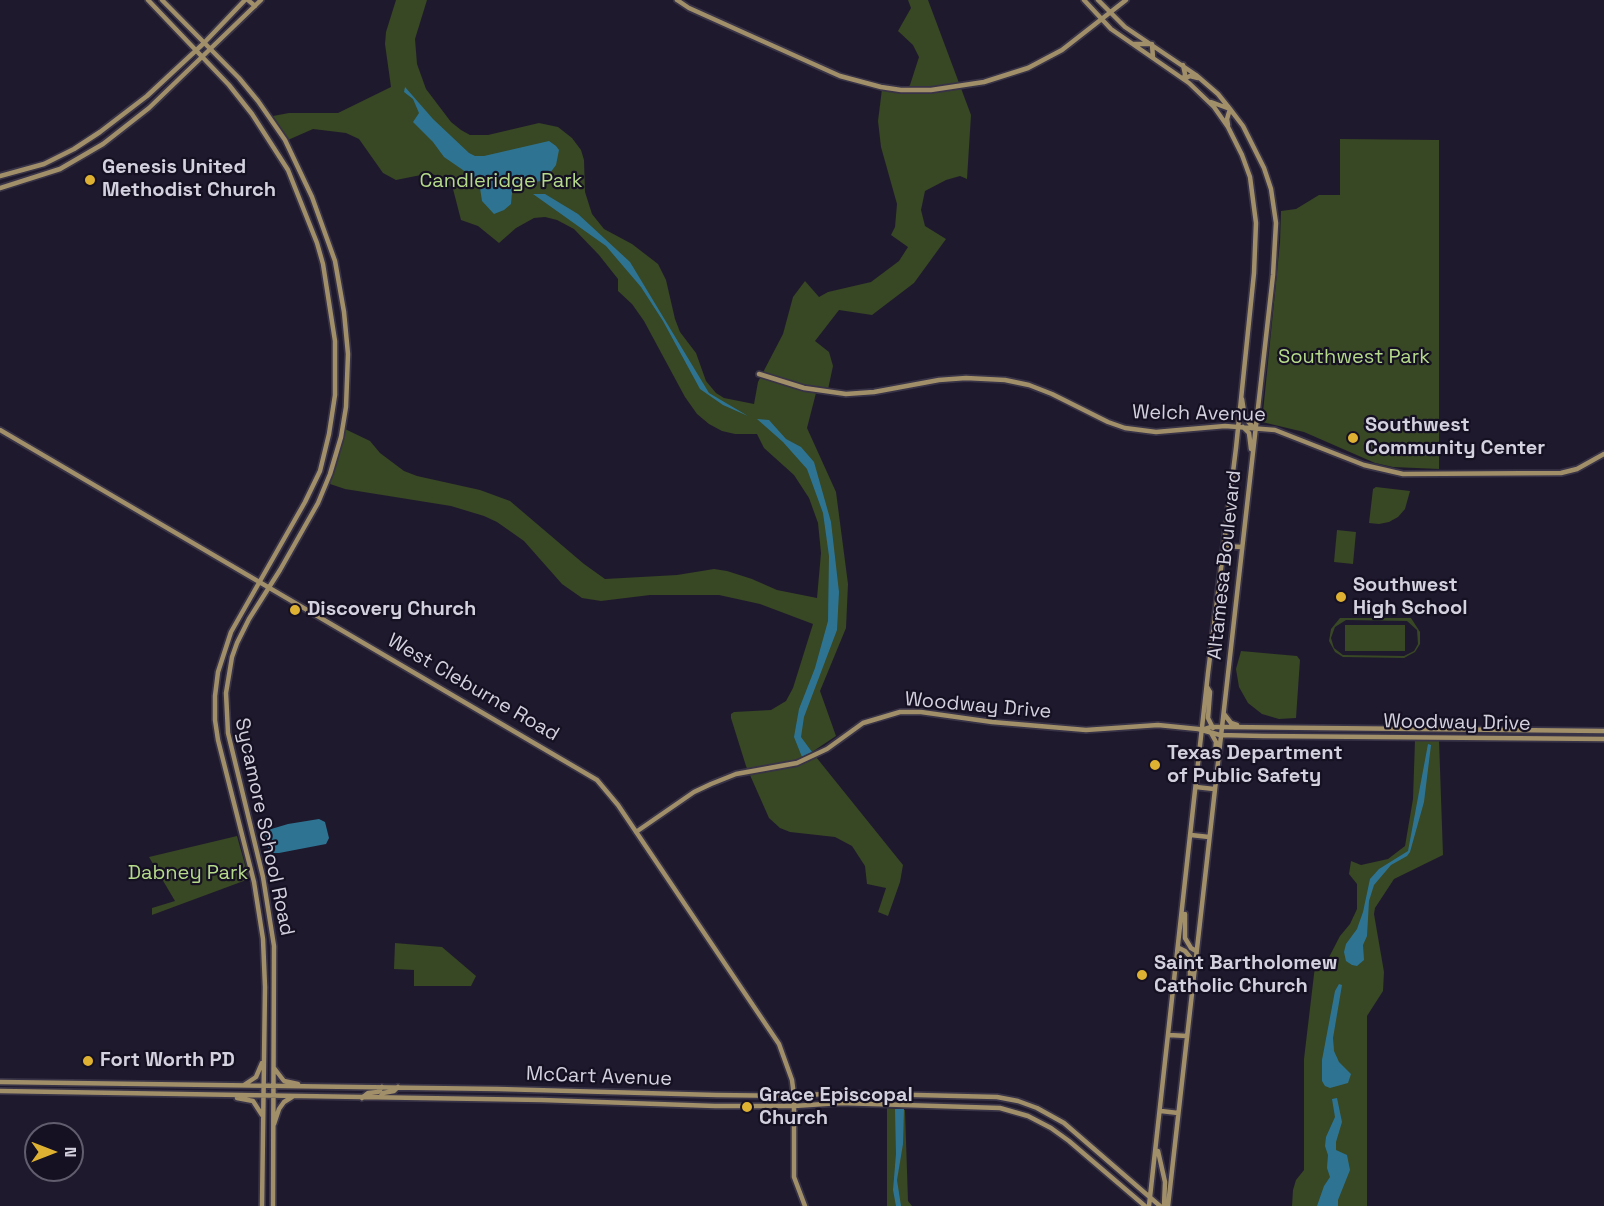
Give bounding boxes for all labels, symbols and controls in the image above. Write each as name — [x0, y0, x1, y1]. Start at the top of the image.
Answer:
place label: Genesis United Methodist Church — [102, 156, 276, 203]
park label: Candleridge Park — [420, 170, 582, 194]
marker: Genesis United Methodist Church — [83, 173, 97, 187]
park label: Southwest Park — [1278, 346, 1430, 370]
street label: Welch Avenue — [1132, 401, 1266, 427]
place label: Southwest Community Center — [1365, 414, 1545, 461]
marker: Southwest Community Center — [1346, 431, 1360, 445]
street label: Altamesa Boulevard — [1203, 469, 1247, 661]
place label: Southwest High School — [1353, 574, 1468, 621]
marker: Southwest High School — [1334, 590, 1348, 604]
place label: Discovery Church — [307, 598, 476, 622]
marker: Discovery Church — [288, 603, 302, 617]
street label: West Cleburne Road — [383, 629, 563, 747]
street label: Woodway Drive — [904, 688, 1052, 724]
street label: Woodway Drive — [1383, 710, 1531, 736]
street label: Sycamore School Road — [229, 716, 299, 938]
place label: Texas Department of Public Safety — [1167, 742, 1342, 789]
marker: Texas Department of Public Safety — [1148, 758, 1162, 772]
park label: Dabney Park — [128, 862, 248, 886]
place label: Saint Bartholomew Catholic Church — [1154, 952, 1337, 999]
marker: Saint Bartholomew Catholic Church — [1135, 968, 1149, 982]
place label: Fort Worth PD — [100, 1049, 235, 1073]
marker: Fort Worth PD — [81, 1054, 95, 1068]
street label: McCart Avenue — [526, 1062, 672, 1092]
place label: Grace Episcopal Church — [759, 1084, 913, 1131]
marker: Grace Episcopal Church — [740, 1100, 754, 1114]
north arrow — [24, 1122, 84, 1182]
text: N — [60, 1147, 81, 1157]

